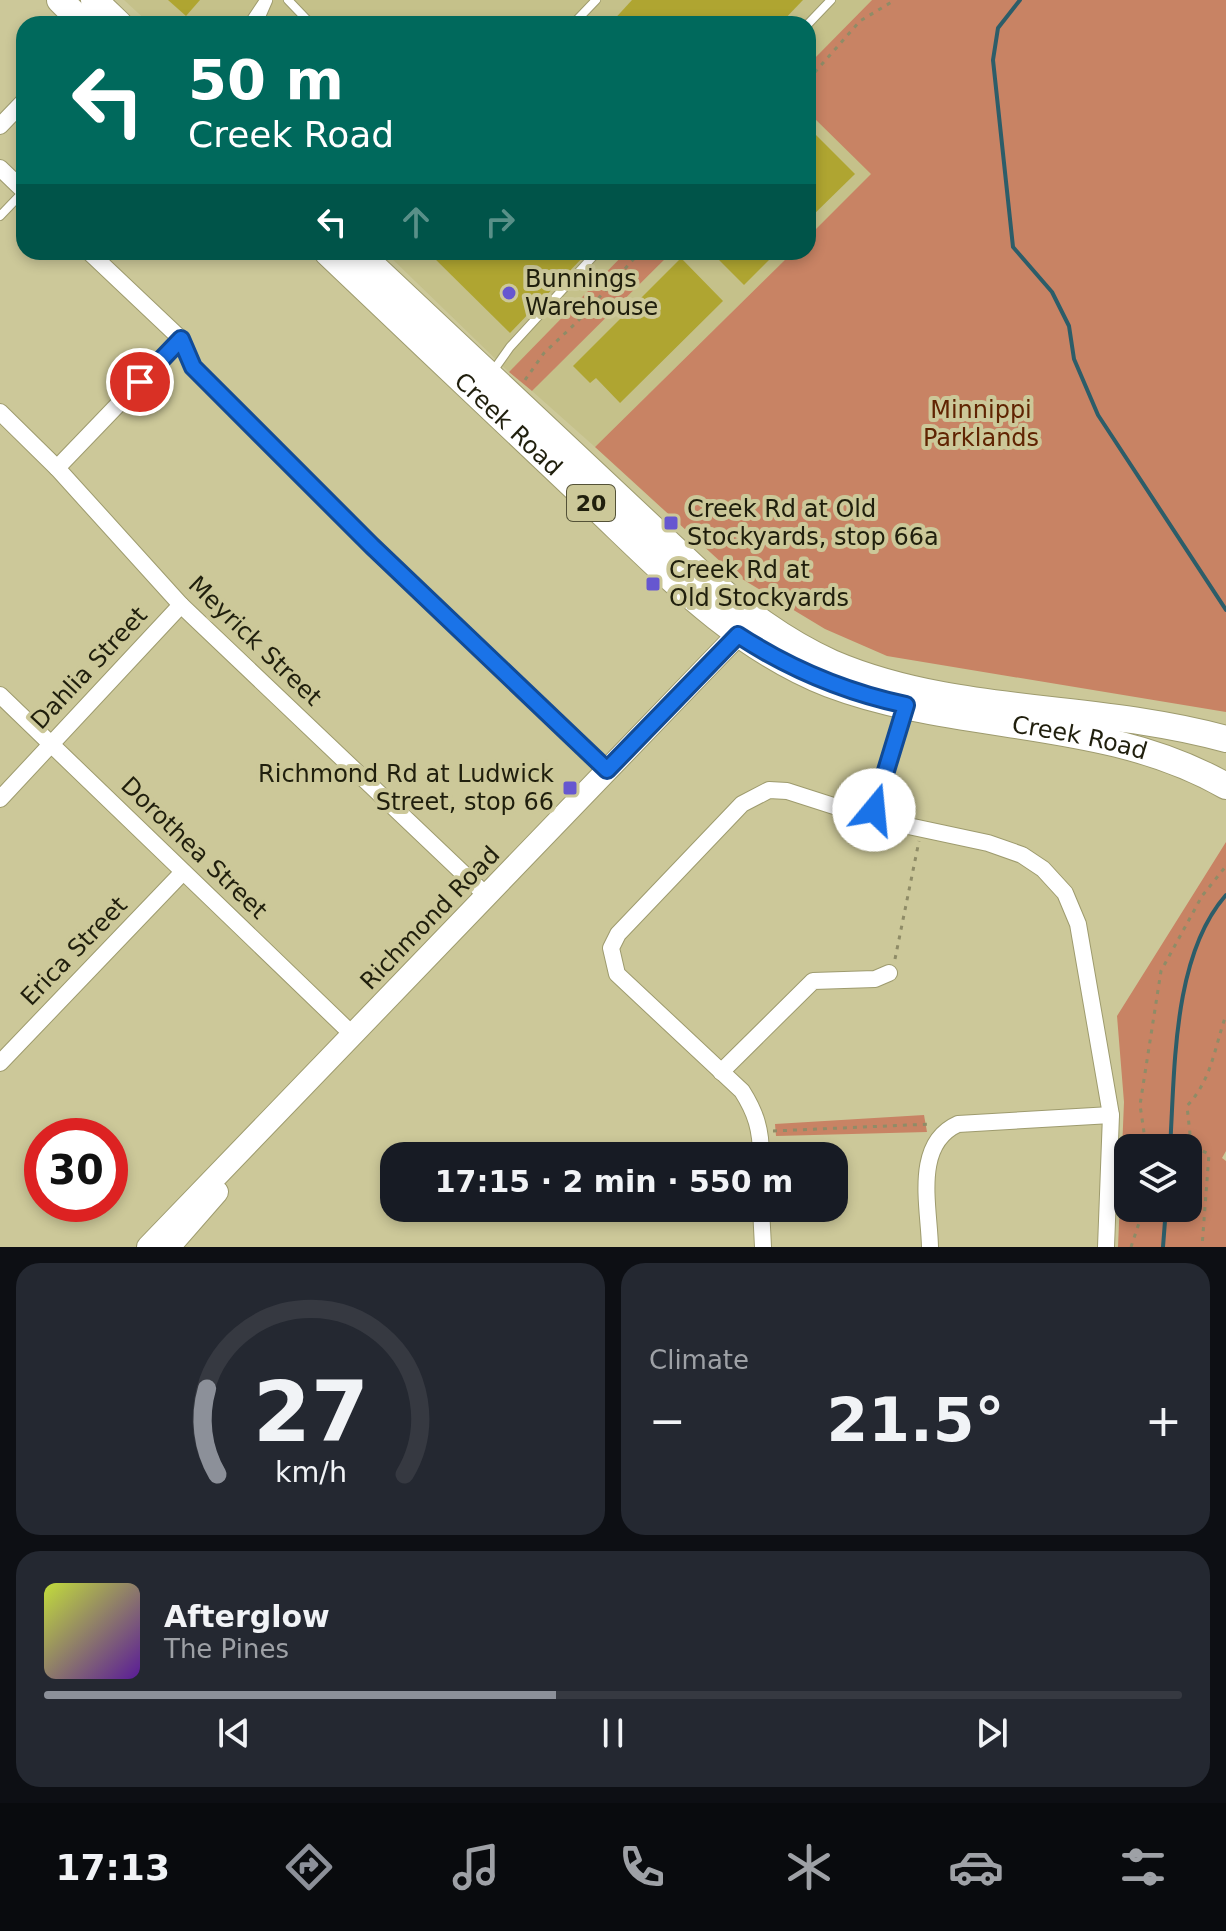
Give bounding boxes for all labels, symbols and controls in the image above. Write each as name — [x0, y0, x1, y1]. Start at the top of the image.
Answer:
text: 50 m — [188, 47, 344, 112]
icon: left — [56, 48, 160, 152]
text: Creek Road — [188, 114, 394, 155]
icon: left — [310, 200, 354, 244]
icon: ahead — [394, 200, 438, 244]
icon: right — [478, 200, 522, 244]
place label: Bunnings Warehouse — [525, 265, 658, 321]
marker: Bunnings Warehouse — [500, 284, 518, 302]
pin — [106, 348, 174, 416]
icon: arrive — [118, 360, 162, 404]
street label: Creek Road — [449, 367, 568, 482]
park label: Minnippi Parklands — [923, 396, 1039, 452]
road number: 20 — [567, 485, 615, 521]
place label: Creek Rd at Old Stockyards, stop 66a — [687, 495, 939, 551]
marker: Creek Rd at Old Stockyards, stop 66a — [662, 514, 680, 532]
place label: Creek Rd at Old Stockyards — [669, 556, 849, 612]
street label: Meyrick Street — [183, 571, 327, 711]
marker: Creek Rd at Old Stockyards — [644, 575, 662, 593]
street label: Dahlia Street — [25, 601, 153, 735]
street label: Creek Road — [1010, 711, 1151, 765]
place label: Richmond Rd at Ludwick Street, stop 66 — [258, 760, 554, 816]
position arrow — [832, 768, 916, 852]
street label: Dorothea Street — [115, 771, 273, 925]
marker: Richmond Rd at Ludwick Street, stop 66 — [561, 779, 579, 797]
street label: Richmond Road — [355, 841, 505, 995]
street label: Erica Street — [15, 891, 133, 1011]
speed limit sign: 30 — [24, 1118, 128, 1222]
map controls — [1114, 1134, 1202, 1222]
button: layers — [1114, 1134, 1202, 1222]
text: 17:15 · 2 min · 550 m — [435, 1164, 793, 1199]
text: Climate — [649, 1345, 749, 1375]
text: 27 — [253, 1364, 368, 1461]
text: 21.5° — [826, 1385, 1005, 1455]
text: − — [649, 1395, 686, 1446]
text: + — [1145, 1395, 1182, 1446]
text: km/h — [274, 1455, 347, 1489]
text: Afterglow — [164, 1599, 330, 1634]
text: The Pines — [164, 1634, 289, 1664]
icon: previous — [212, 1711, 256, 1755]
icon: pause — [591, 1711, 635, 1755]
icon: next — [970, 1711, 1014, 1755]
icon: directions — [281, 1839, 337, 1895]
icon: music — [448, 1839, 504, 1895]
icon: phone — [614, 1839, 670, 1895]
icon: climate — [781, 1839, 837, 1895]
icon: car — [948, 1839, 1004, 1895]
icon: filters — [1115, 1839, 1171, 1895]
text: 17:13 — [55, 1847, 170, 1888]

